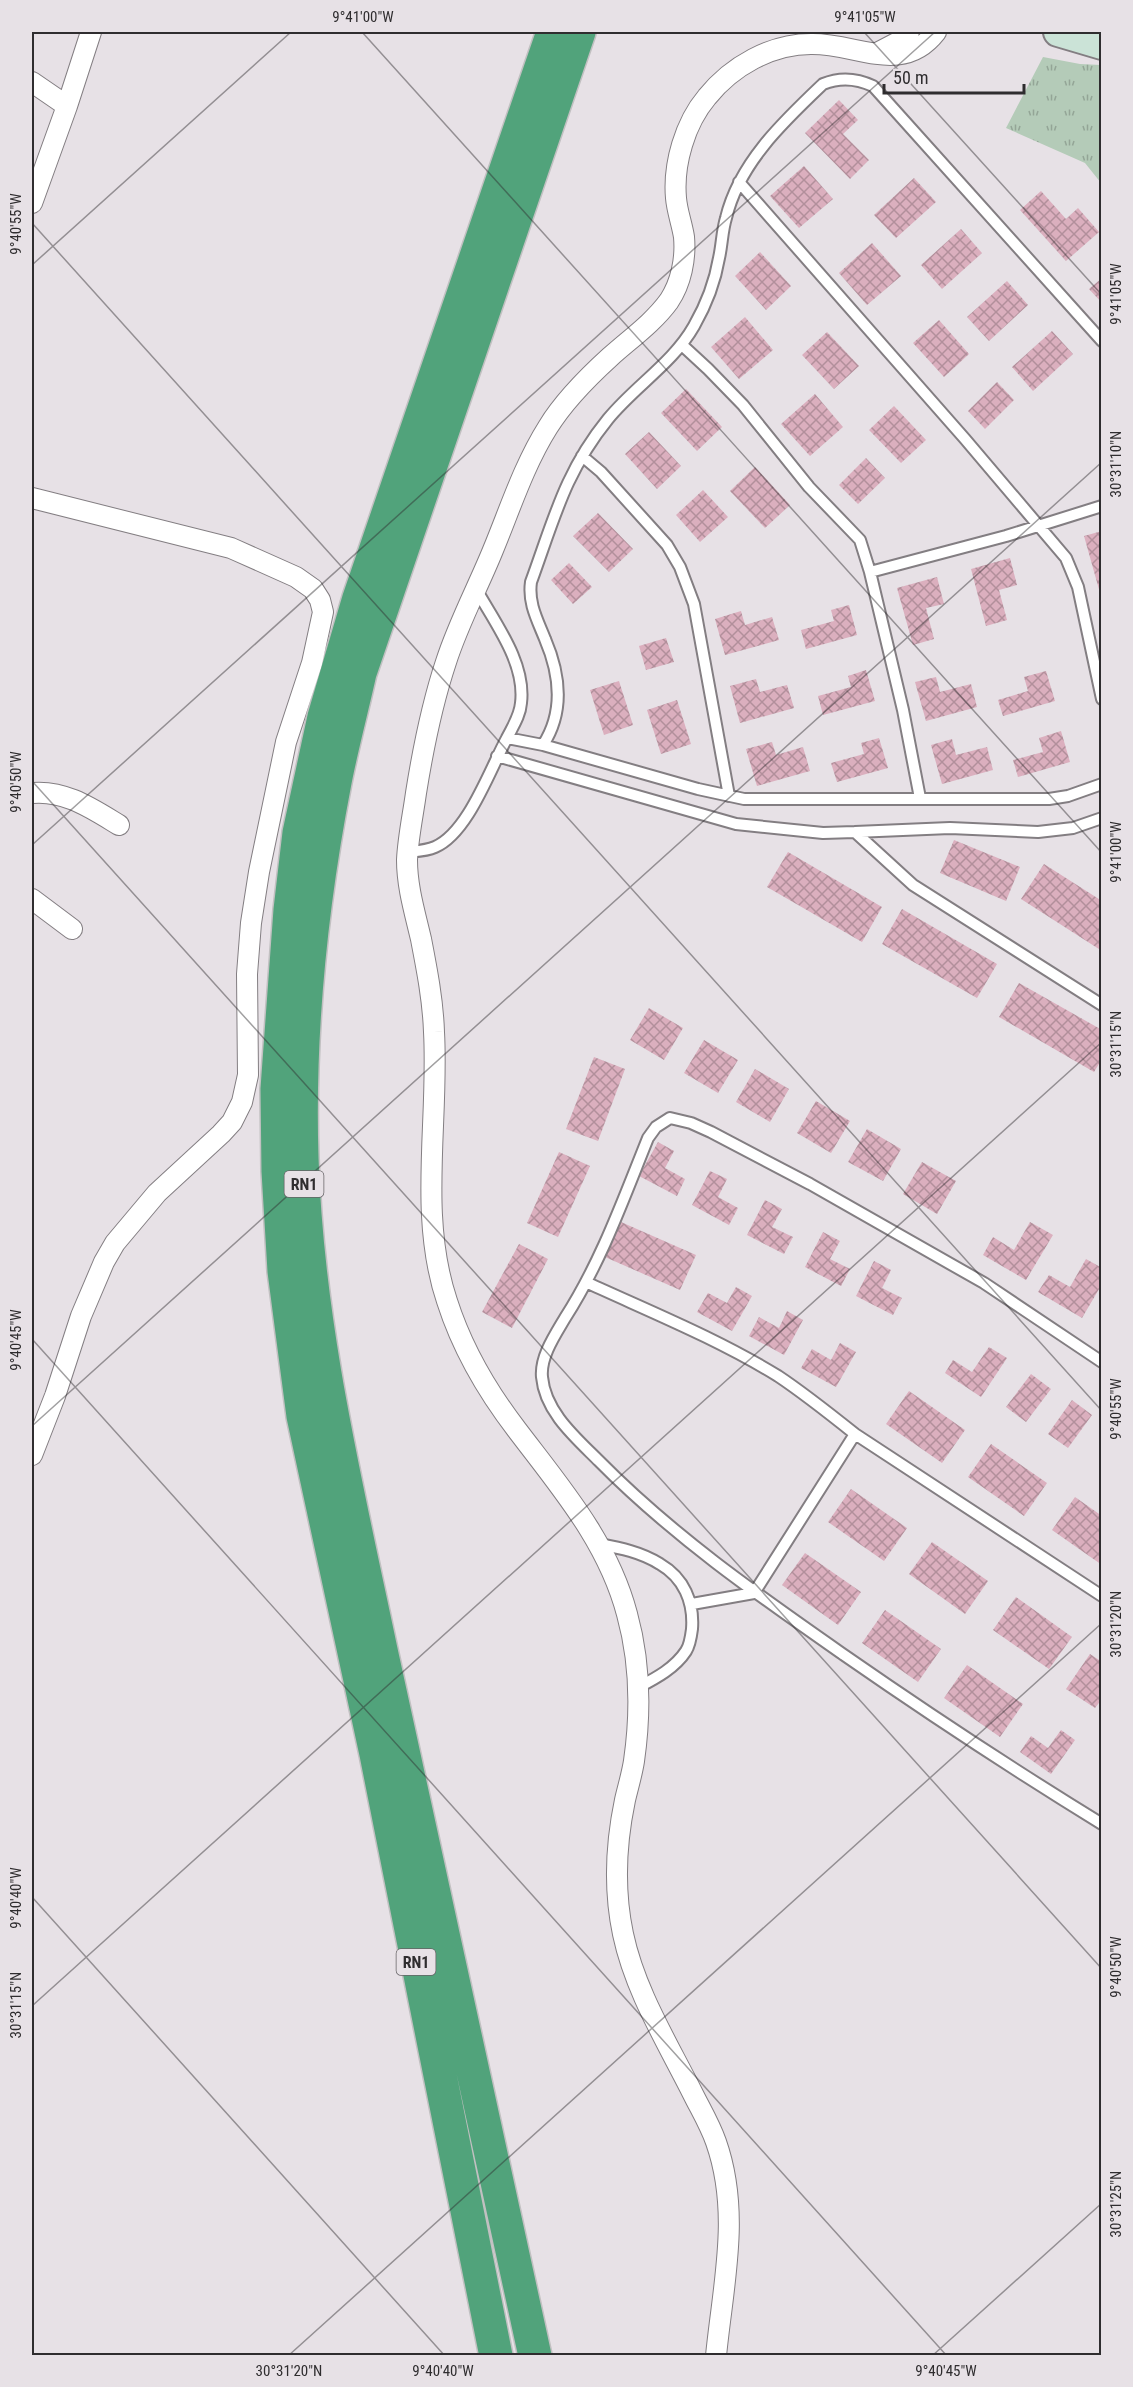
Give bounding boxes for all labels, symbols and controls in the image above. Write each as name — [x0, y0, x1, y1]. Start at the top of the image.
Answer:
text: 9°41'00"W — [332, 8, 394, 26]
text: 9°41'05"W — [834, 8, 896, 26]
scale bar — [884, 57, 1024, 95]
text: 50 m — [893, 67, 928, 88]
text: 9°40'55"W — [7, 193, 25, 255]
text: 9°41'05"W — [1107, 263, 1125, 325]
text: 30°31'10"N — [1107, 431, 1125, 497]
text: 9°40'50"W — [7, 751, 25, 813]
text: 9°41'00"W — [1107, 821, 1125, 883]
text: 30°31'15"N — [1107, 1011, 1125, 1077]
road number: RN1 — [284, 1171, 324, 1197]
text: 9°40'45"W — [7, 1309, 25, 1371]
text: 9°40'55"W — [1107, 1378, 1125, 1440]
text: 30°31'20"N — [1107, 1591, 1125, 1657]
text: 9°40'40"W — [7, 1867, 25, 1929]
text: 9°40'50"W — [1107, 1936, 1125, 1998]
road number: RN1 — [396, 1949, 436, 1975]
text: 30°31'15"N — [7, 1972, 25, 2038]
text: 30°31'25"N — [1107, 2171, 1125, 2237]
text: 30°31'20"N — [256, 2362, 322, 2380]
text: 9°40'40"W — [412, 2362, 474, 2380]
text: 9°40'45"W — [915, 2362, 977, 2380]

